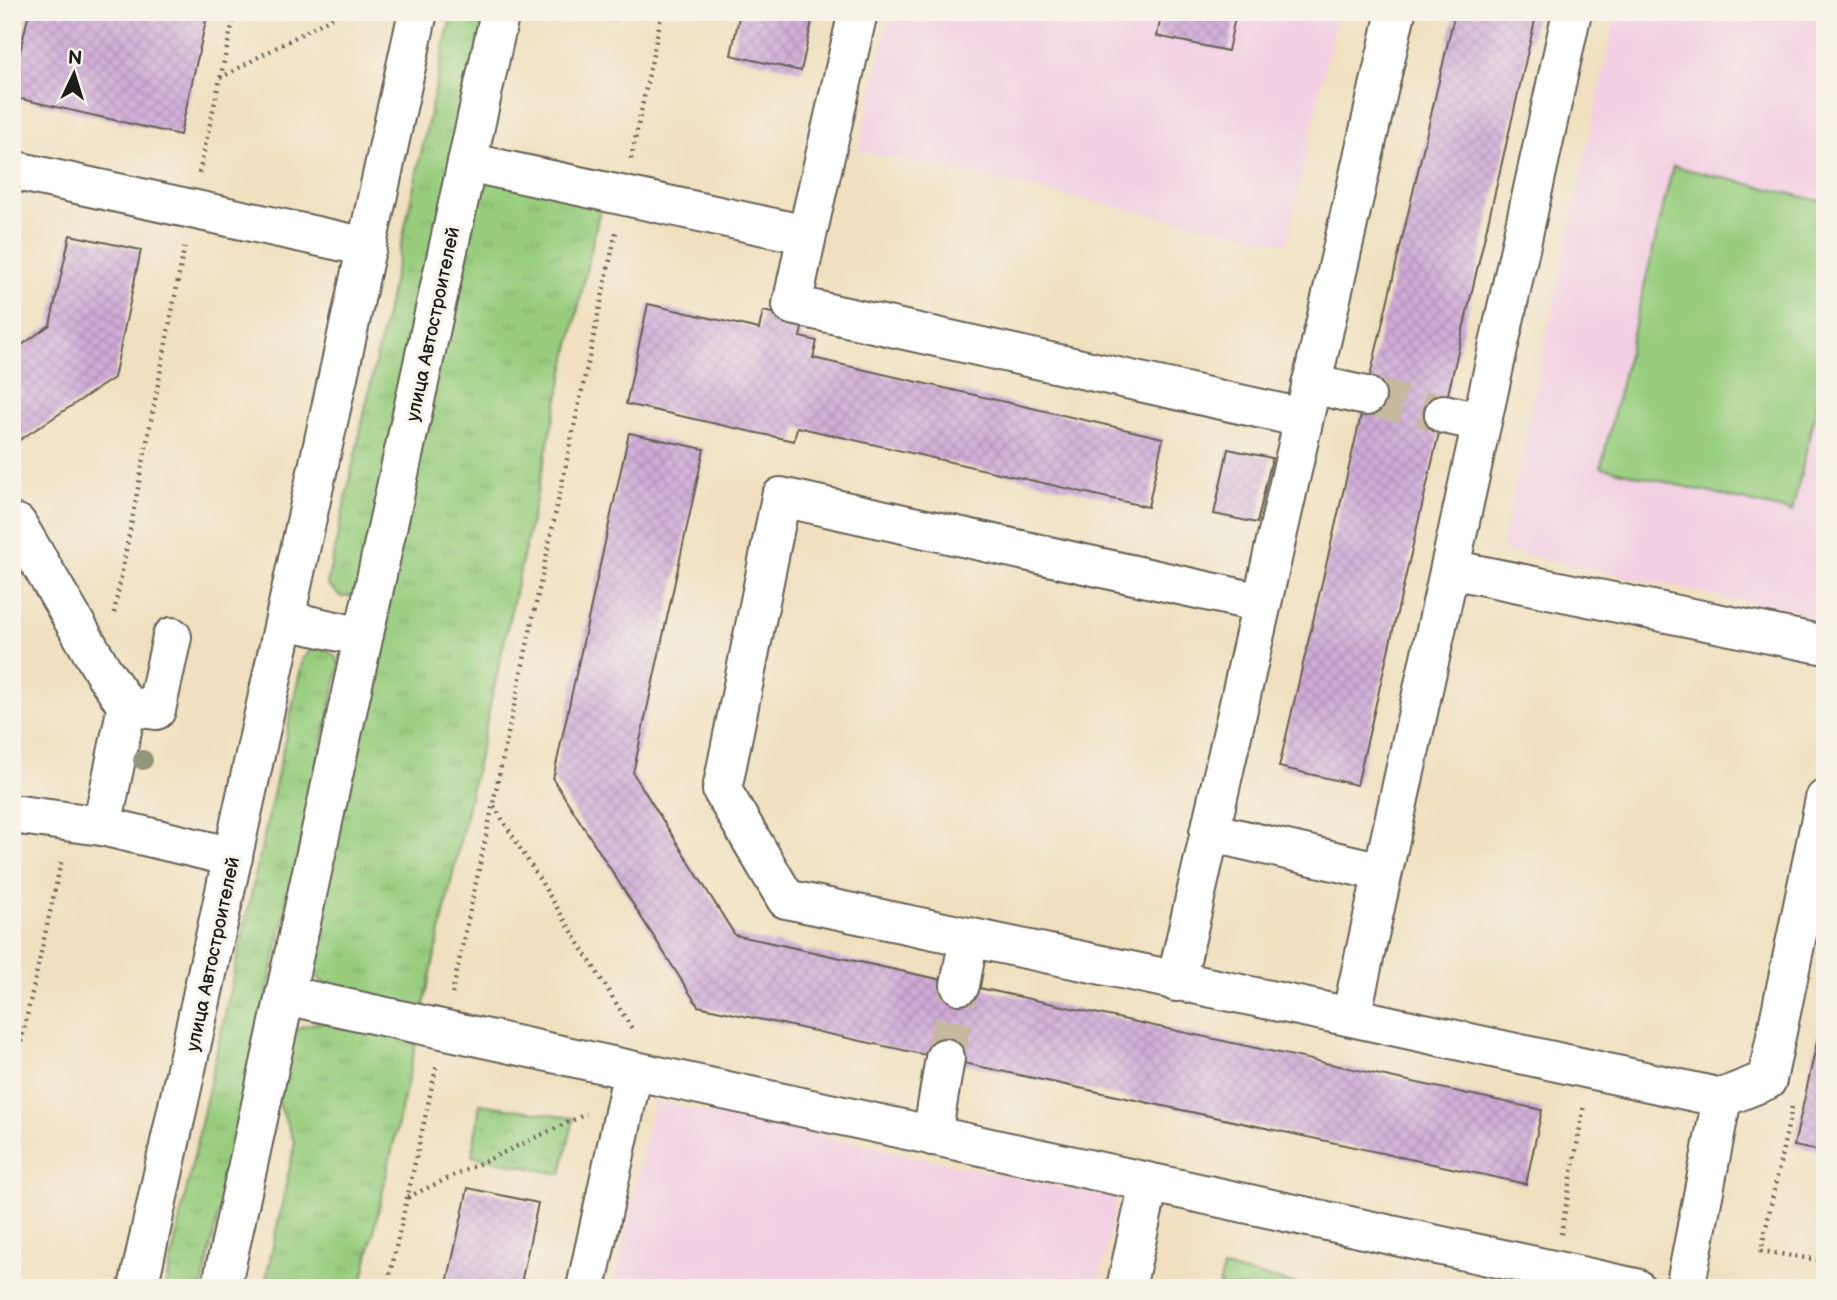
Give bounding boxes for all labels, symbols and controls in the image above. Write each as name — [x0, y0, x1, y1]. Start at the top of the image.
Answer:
north arrow — [38, 38, 108, 108]
text: N — [67, 47, 83, 71]
street label: улица Автостроителей — [402, 225, 465, 424]
street label: улица Автостроителей — [182, 855, 245, 1054]

